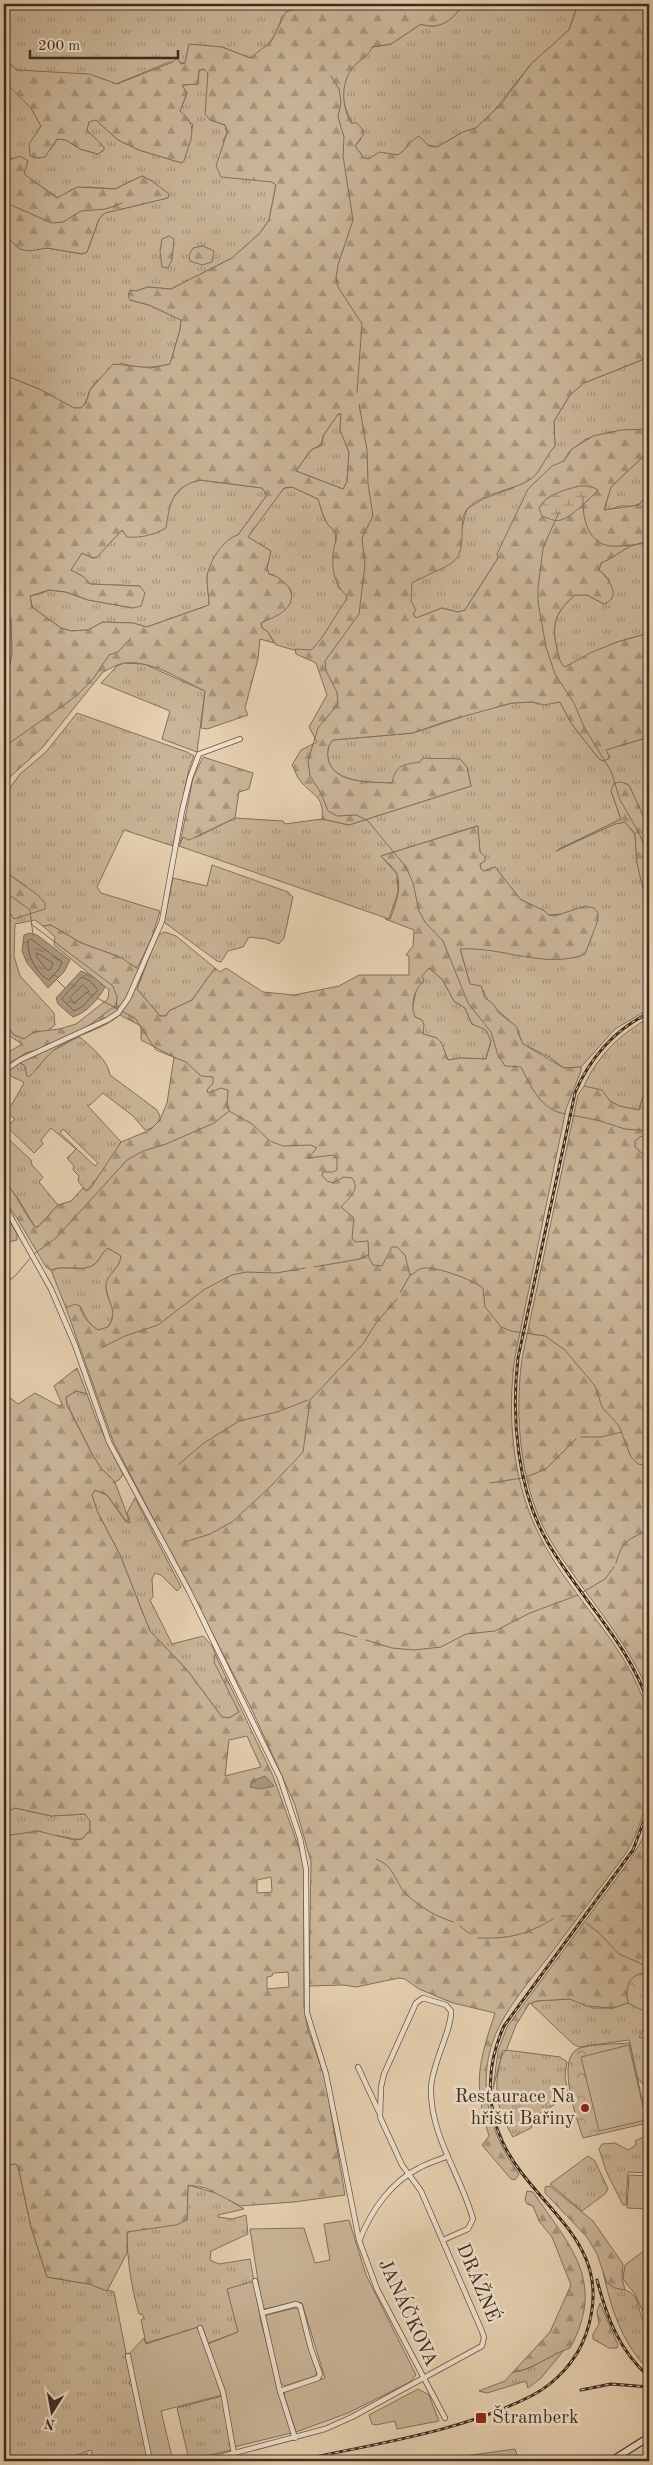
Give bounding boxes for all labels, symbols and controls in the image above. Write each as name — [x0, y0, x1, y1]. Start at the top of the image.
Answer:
scale bar — [30, 28, 178, 60]
text: 200 m — [38, 39, 80, 54]
place label: Restaurace Na hřišti Bařiny — [455, 2088, 576, 2129]
marker: Restaurace Na hřišti Bařiny — [579, 2102, 591, 2114]
street label: DRÁŽNÉ — [452, 2239, 506, 2325]
street label: JANÁČKOVA — [374, 2254, 445, 2370]
north arrow — [28, 2388, 78, 2438]
place label: Štramberk — [492, 2404, 579, 2428]
marker: Štramberk — [474, 2411, 488, 2425]
text: N — [43, 2416, 56, 2432]

